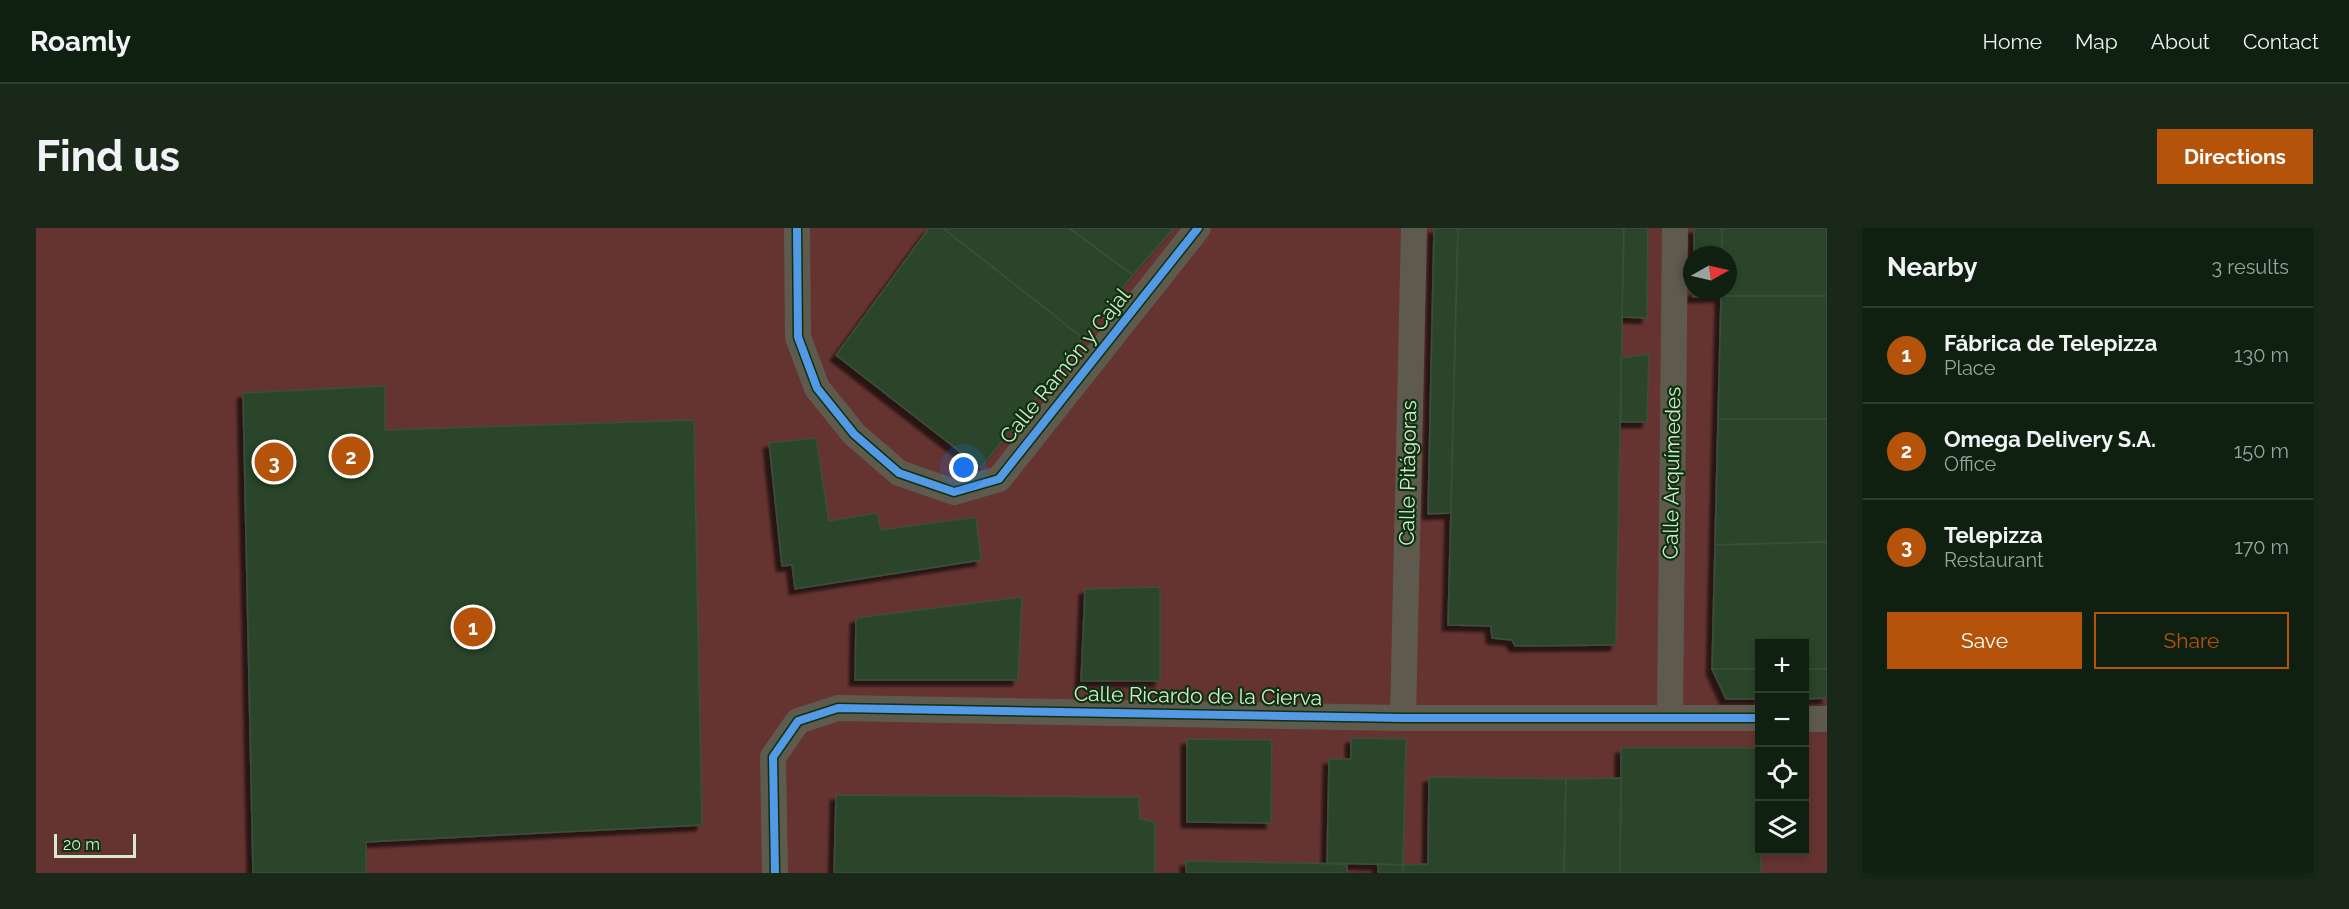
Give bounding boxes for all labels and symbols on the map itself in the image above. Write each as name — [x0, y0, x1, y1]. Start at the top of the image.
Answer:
north arrow — [1683, 246, 1737, 300]
street label: Calle Ramón y Cajal — [994, 283, 1135, 448]
street label: Calle Arquímedes — [1657, 386, 1686, 560]
street label: Calle Pitágoras — [1394, 400, 1421, 546]
pin: 2 — [332, 434, 370, 478]
pin: 3 — [254, 440, 294, 484]
your location — [949, 453, 978, 482]
pin: 1 — [454, 604, 492, 650]
street label: Calle Ricardo de la Cierva — [1074, 681, 1322, 710]
scale bar — [54, 831, 136, 858]

